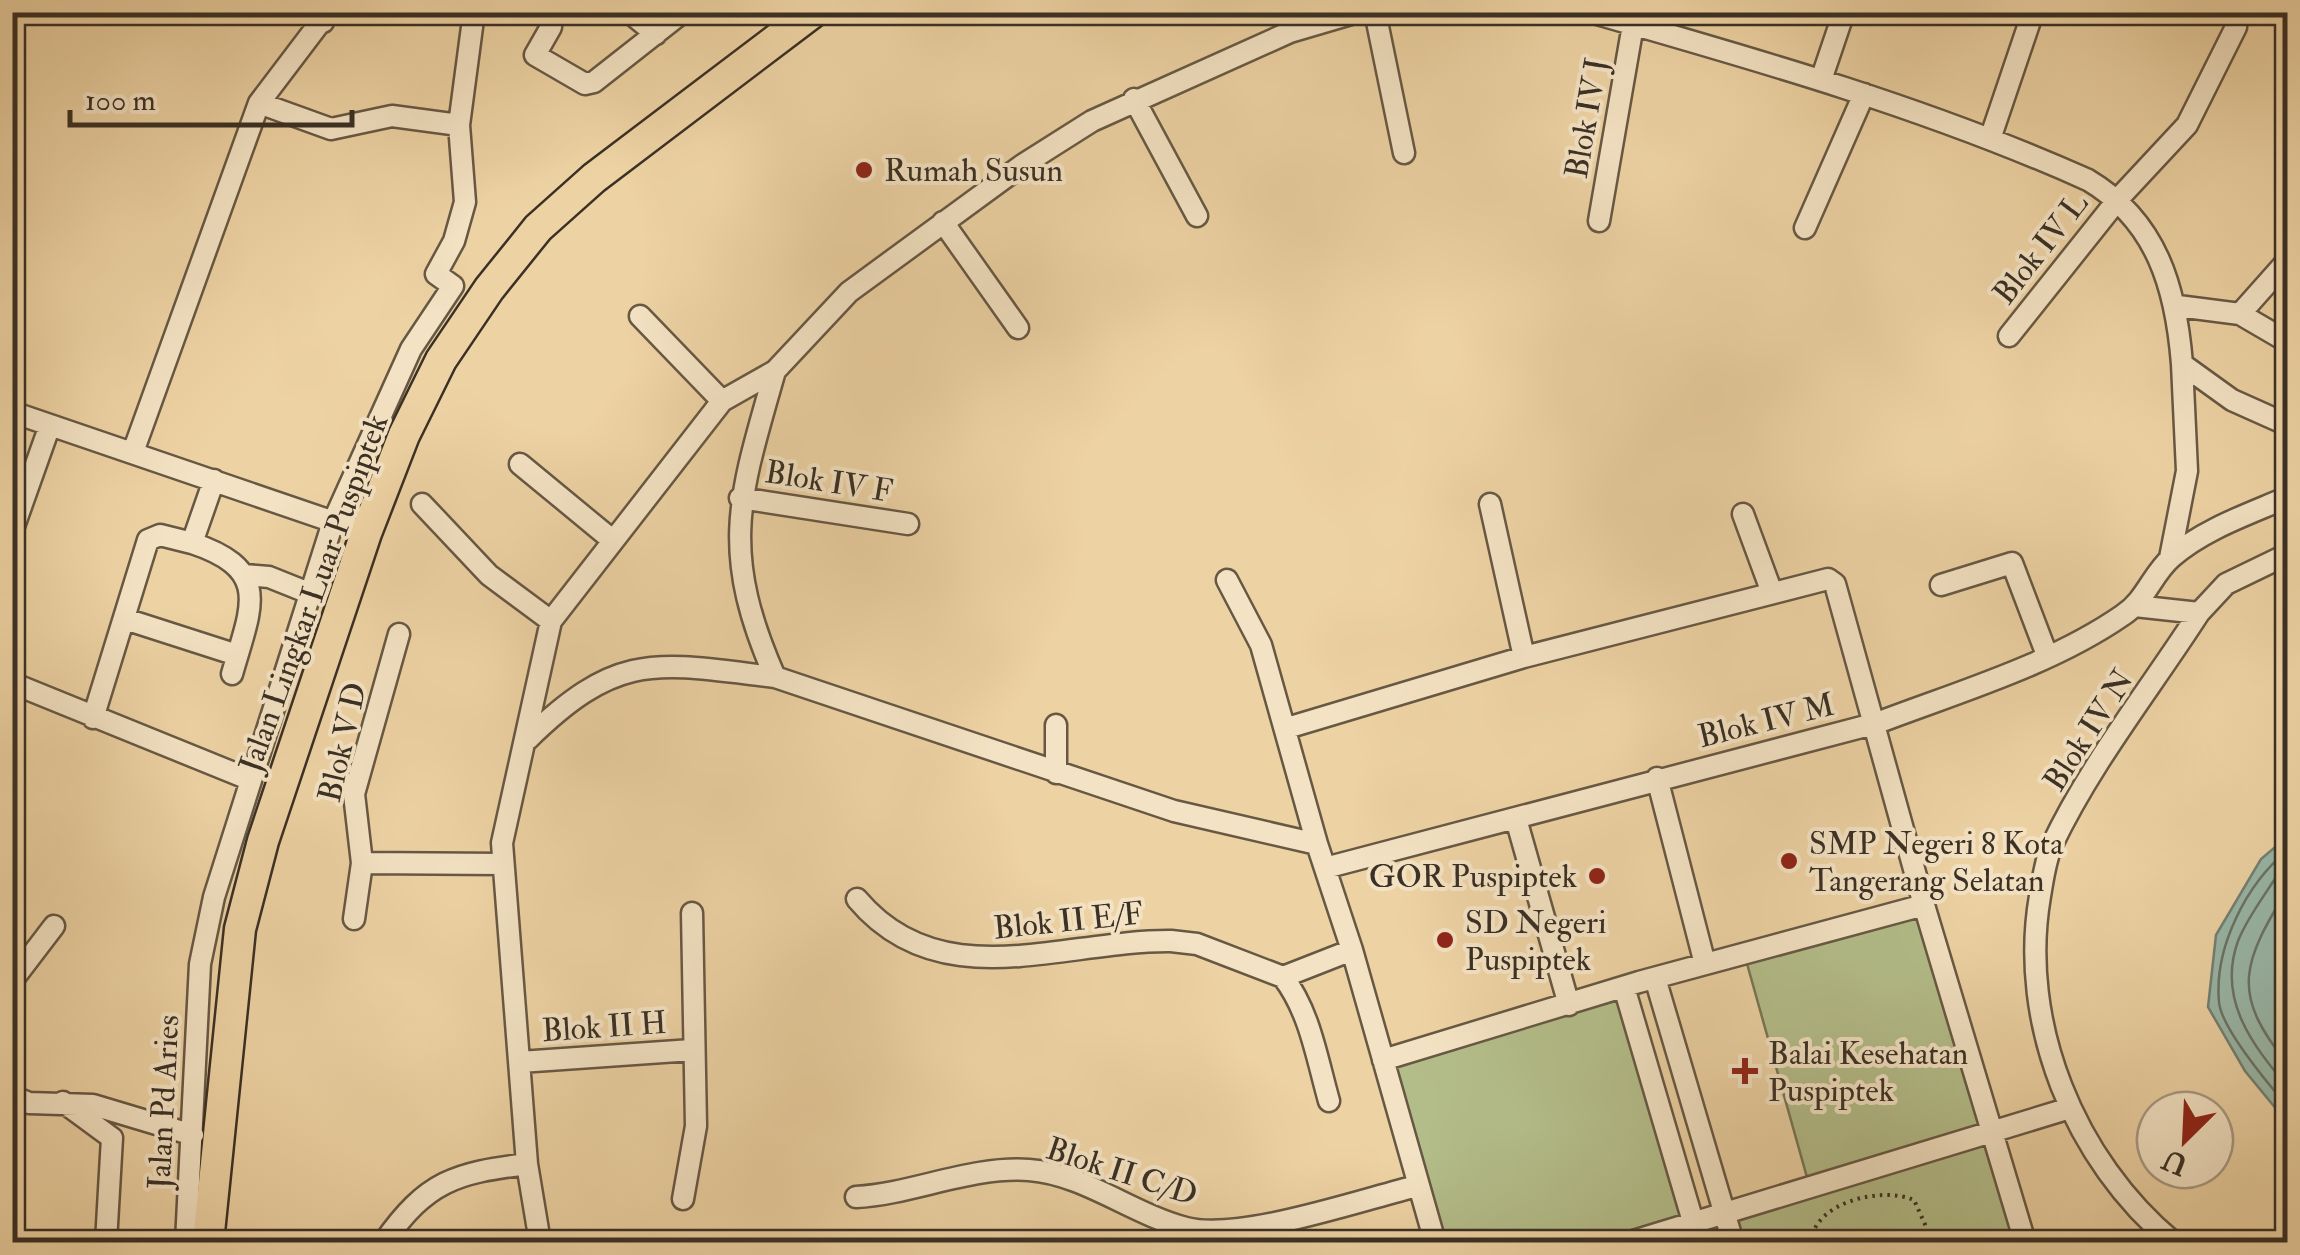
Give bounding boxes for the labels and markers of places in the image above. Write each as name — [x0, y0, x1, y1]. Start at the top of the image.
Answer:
place label: Rumah Susun — [884, 151, 1063, 191]
marker: Rumah Susun — [853, 159, 875, 181]
place label: SMP Negeri 8 Kota Tangerang Selatan — [1809, 824, 2064, 901]
marker: SMP Negeri 8 Kota Tangerang Selatan — [1778, 850, 1800, 872]
place label: GOR Puspiptek — [1369, 857, 1577, 897]
marker: GOR Puspiptek — [1586, 865, 1608, 887]
place label: SD Negeri Puspiptek — [1465, 903, 1607, 980]
marker: SD Negeri Puspiptek — [1434, 929, 1456, 951]
place label: Balai Kesehatan Puspiptek — [1768, 1034, 1968, 1111]
marker: Balai Kesehatan Puspiptek — [1732, 1058, 1758, 1084]

